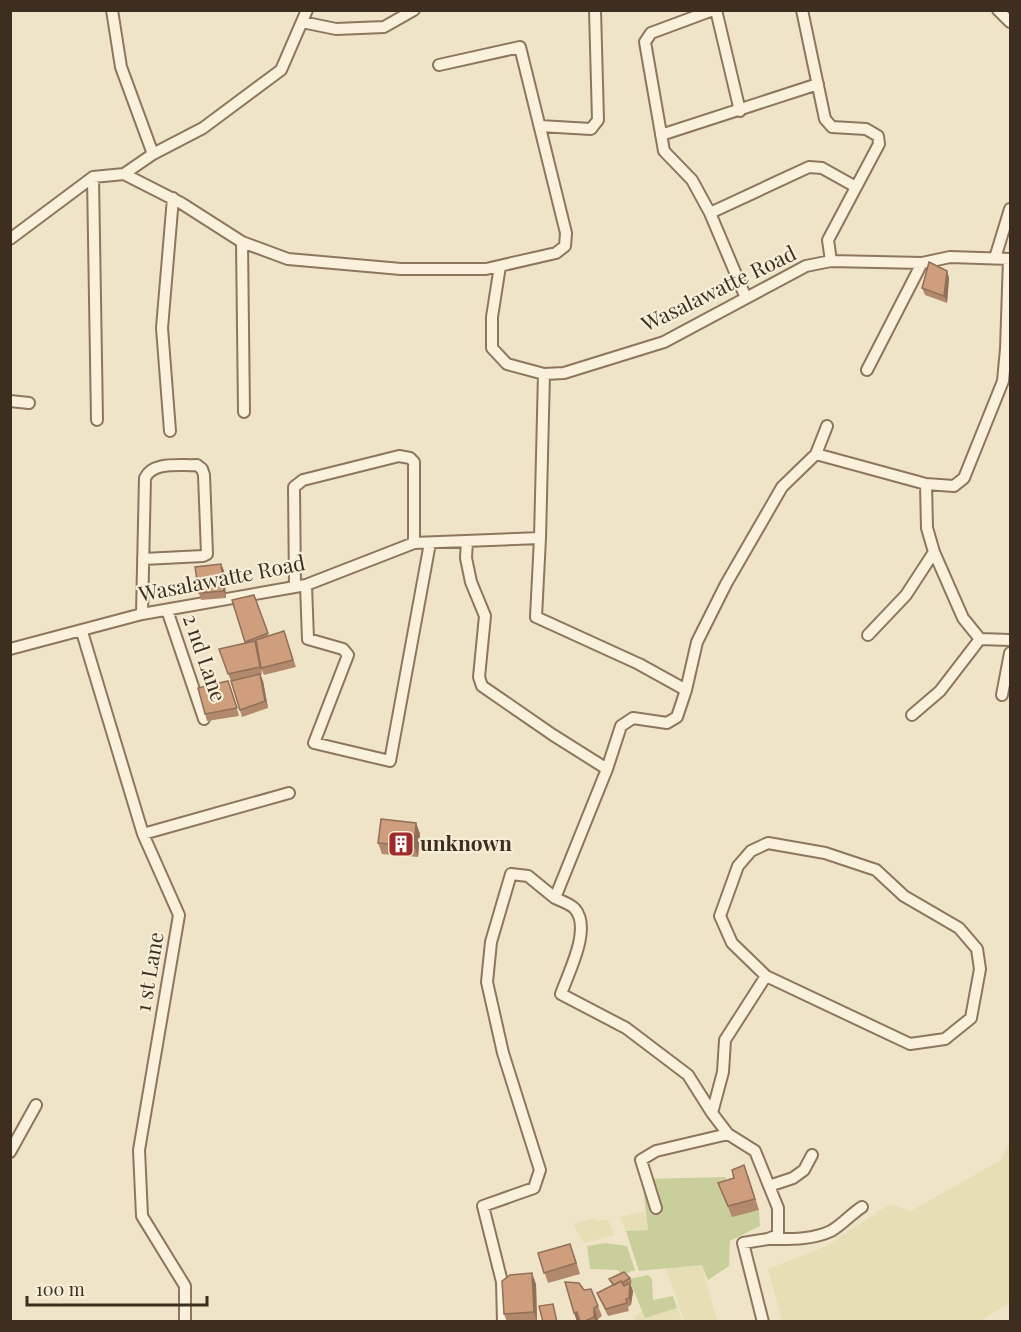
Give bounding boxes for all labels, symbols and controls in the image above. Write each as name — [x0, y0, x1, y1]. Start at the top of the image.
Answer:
street label: Wasalawatte Road — [635, 238, 800, 337]
street label: Wasalawatte Road — [135, 547, 307, 607]
street label: 2 nd Lane — [178, 610, 234, 705]
place label: unknown — [420, 828, 512, 856]
building icon: unknown — [386, 829, 416, 859]
street label: 1 st Lane — [127, 929, 169, 1014]
scale bar — [27, 1269, 207, 1307]
text: 100 m — [36, 1277, 85, 1301]

